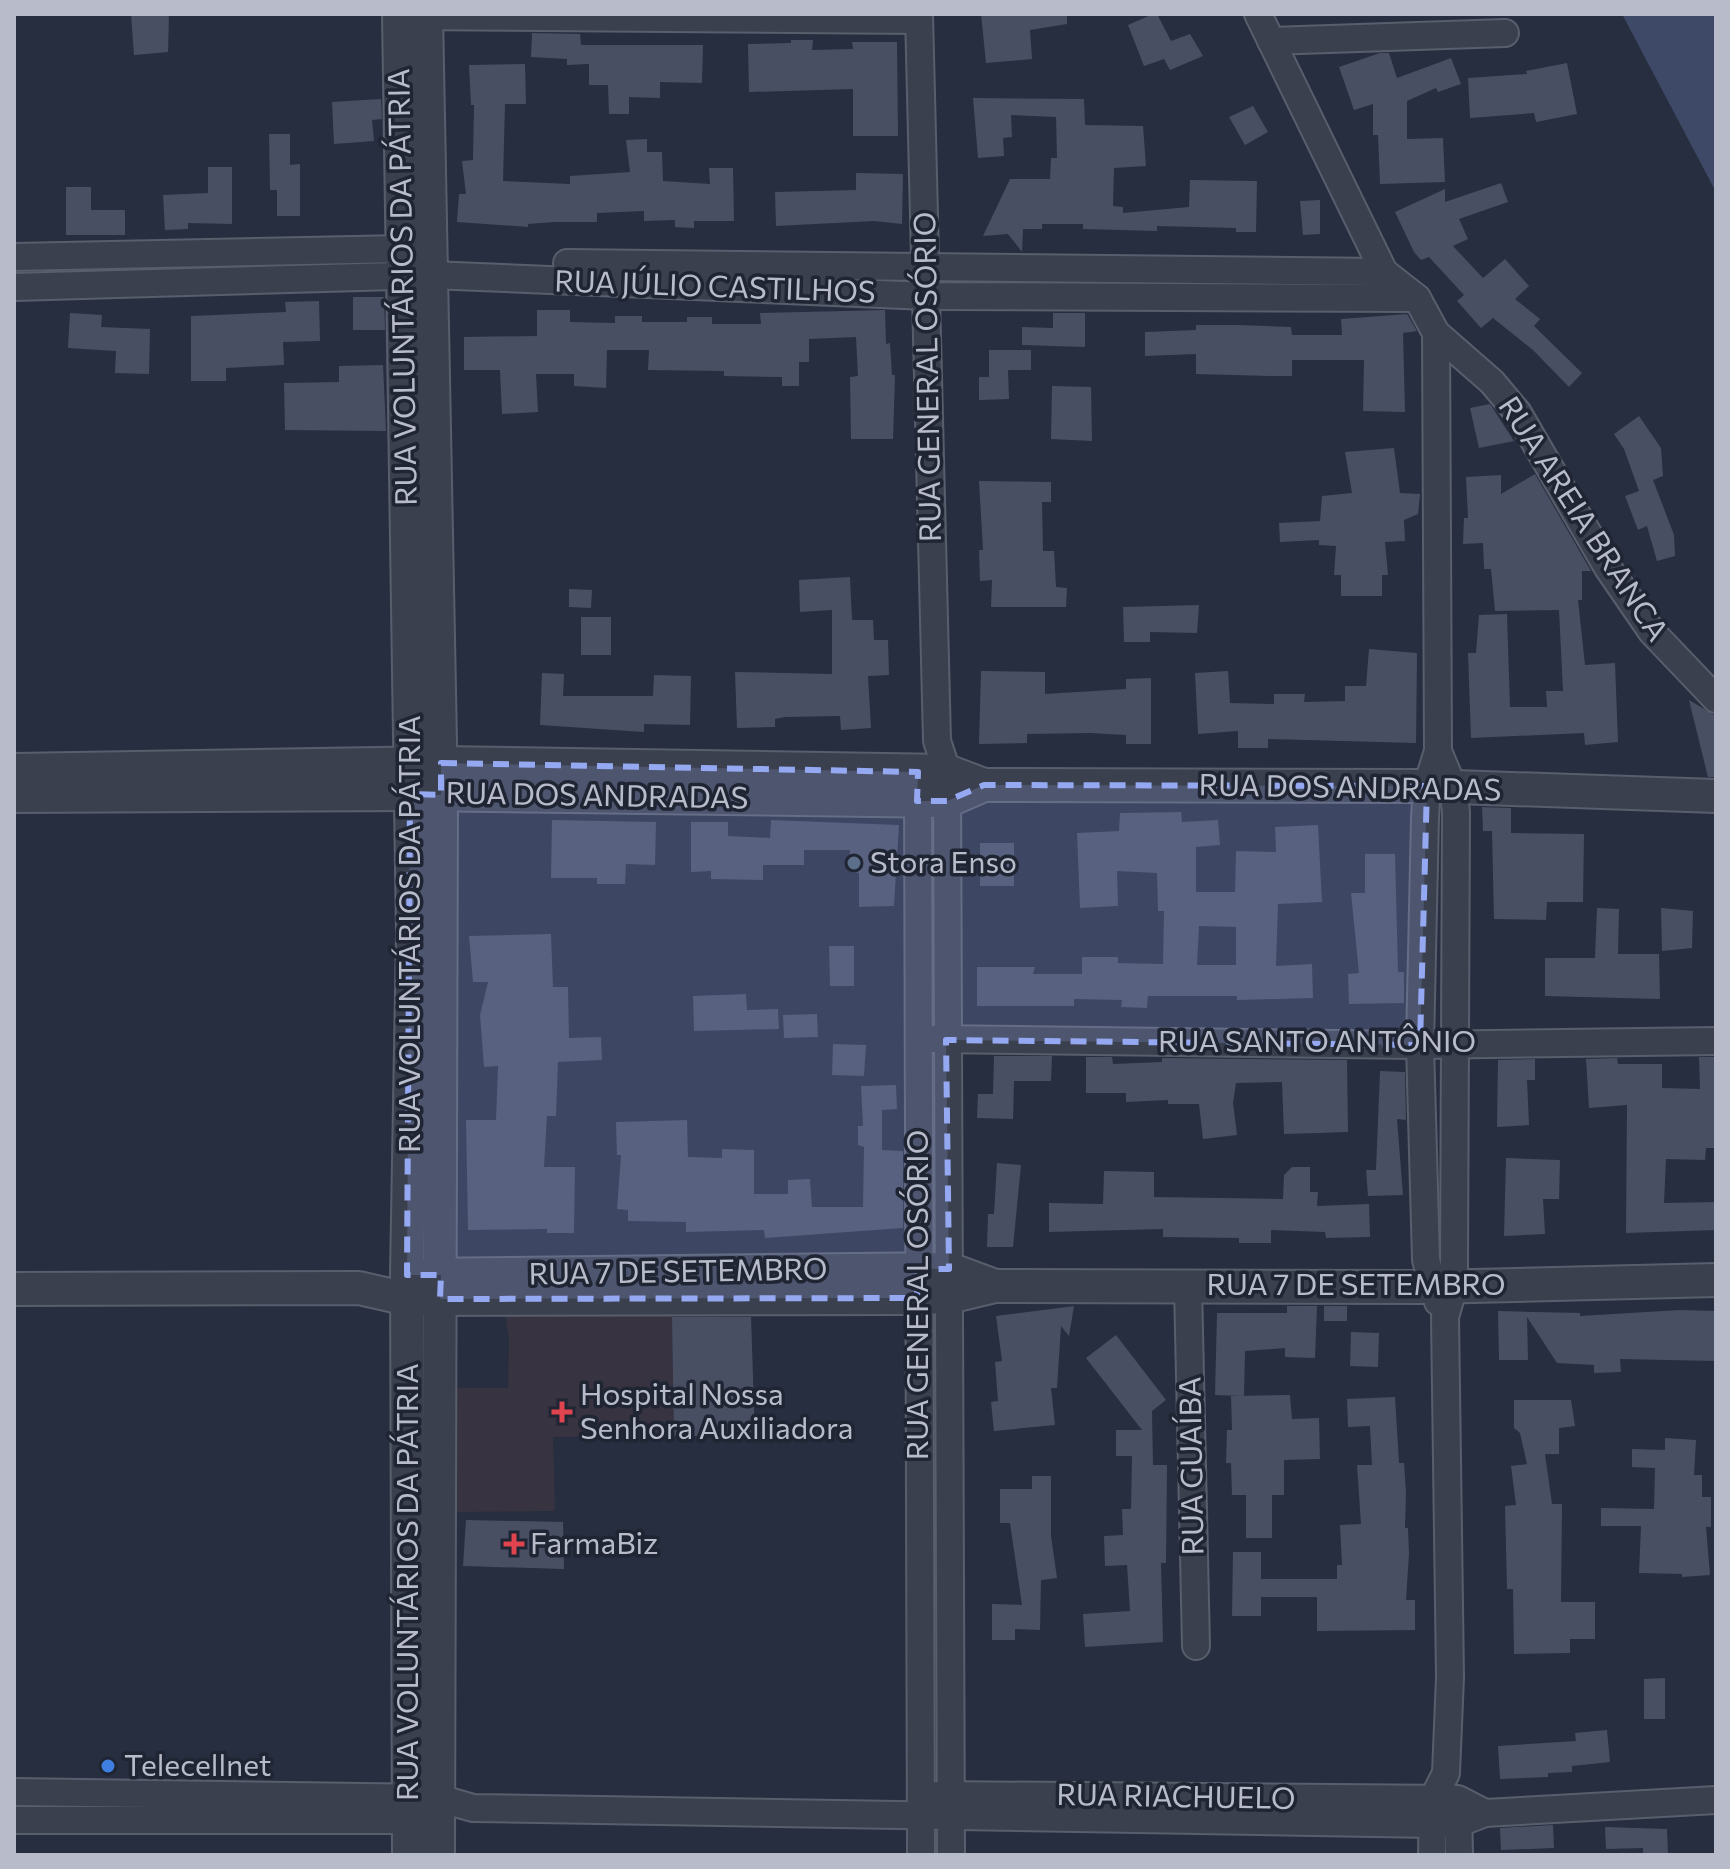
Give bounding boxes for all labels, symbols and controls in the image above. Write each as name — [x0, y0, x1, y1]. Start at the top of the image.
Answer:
street label: RUA VOLUNTÁRIOS DA PÁTRIA — [378, 68, 423, 506]
street label: RUA GENERAL OSÓRIO — [904, 211, 947, 543]
street label: RUA JÚLIO CASTILHOS — [554, 260, 876, 309]
street label: RUA AREIA BRANCA — [1492, 388, 1678, 647]
street label: RUA VOLUNTÁRIOS DA PÁTRIA — [389, 715, 426, 1153]
street label: RUA DOS ANDRADAS — [1198, 764, 1502, 807]
street label: RUA DOS ANDRADAS — [445, 772, 749, 815]
place label: Stora Enso — [870, 842, 1017, 879]
marker: Stora Enso — [845, 854, 863, 872]
street label: RUA SANTO ANTÔNIO — [1158, 1021, 1476, 1058]
street label: RUA GENERAL OSÓRIO — [897, 1130, 934, 1460]
street label: RUA 7 DE SETEMBRO — [528, 1248, 828, 1291]
street label: RUA 7 DE SETEMBRO — [1207, 1264, 1505, 1301]
street label: RUA VOLUNTÁRIOS DA PÁTRIA — [387, 1363, 424, 1801]
place label: Hospital Nossa Senhora Auxiliadora — [580, 1374, 853, 1445]
street label: RUA GUAÍBA — [1169, 1376, 1210, 1556]
marker: Hospital Nossa Senhora Auxiliadora — [551, 1401, 573, 1423]
place label: FarmaBiz — [530, 1523, 658, 1560]
marker: FarmaBiz — [505, 1535, 523, 1553]
place label: Telecellnet — [124, 1745, 271, 1782]
marker: Telecellnet — [99, 1757, 117, 1775]
street label: RUA RIACHUELO — [1056, 1774, 1296, 1815]

